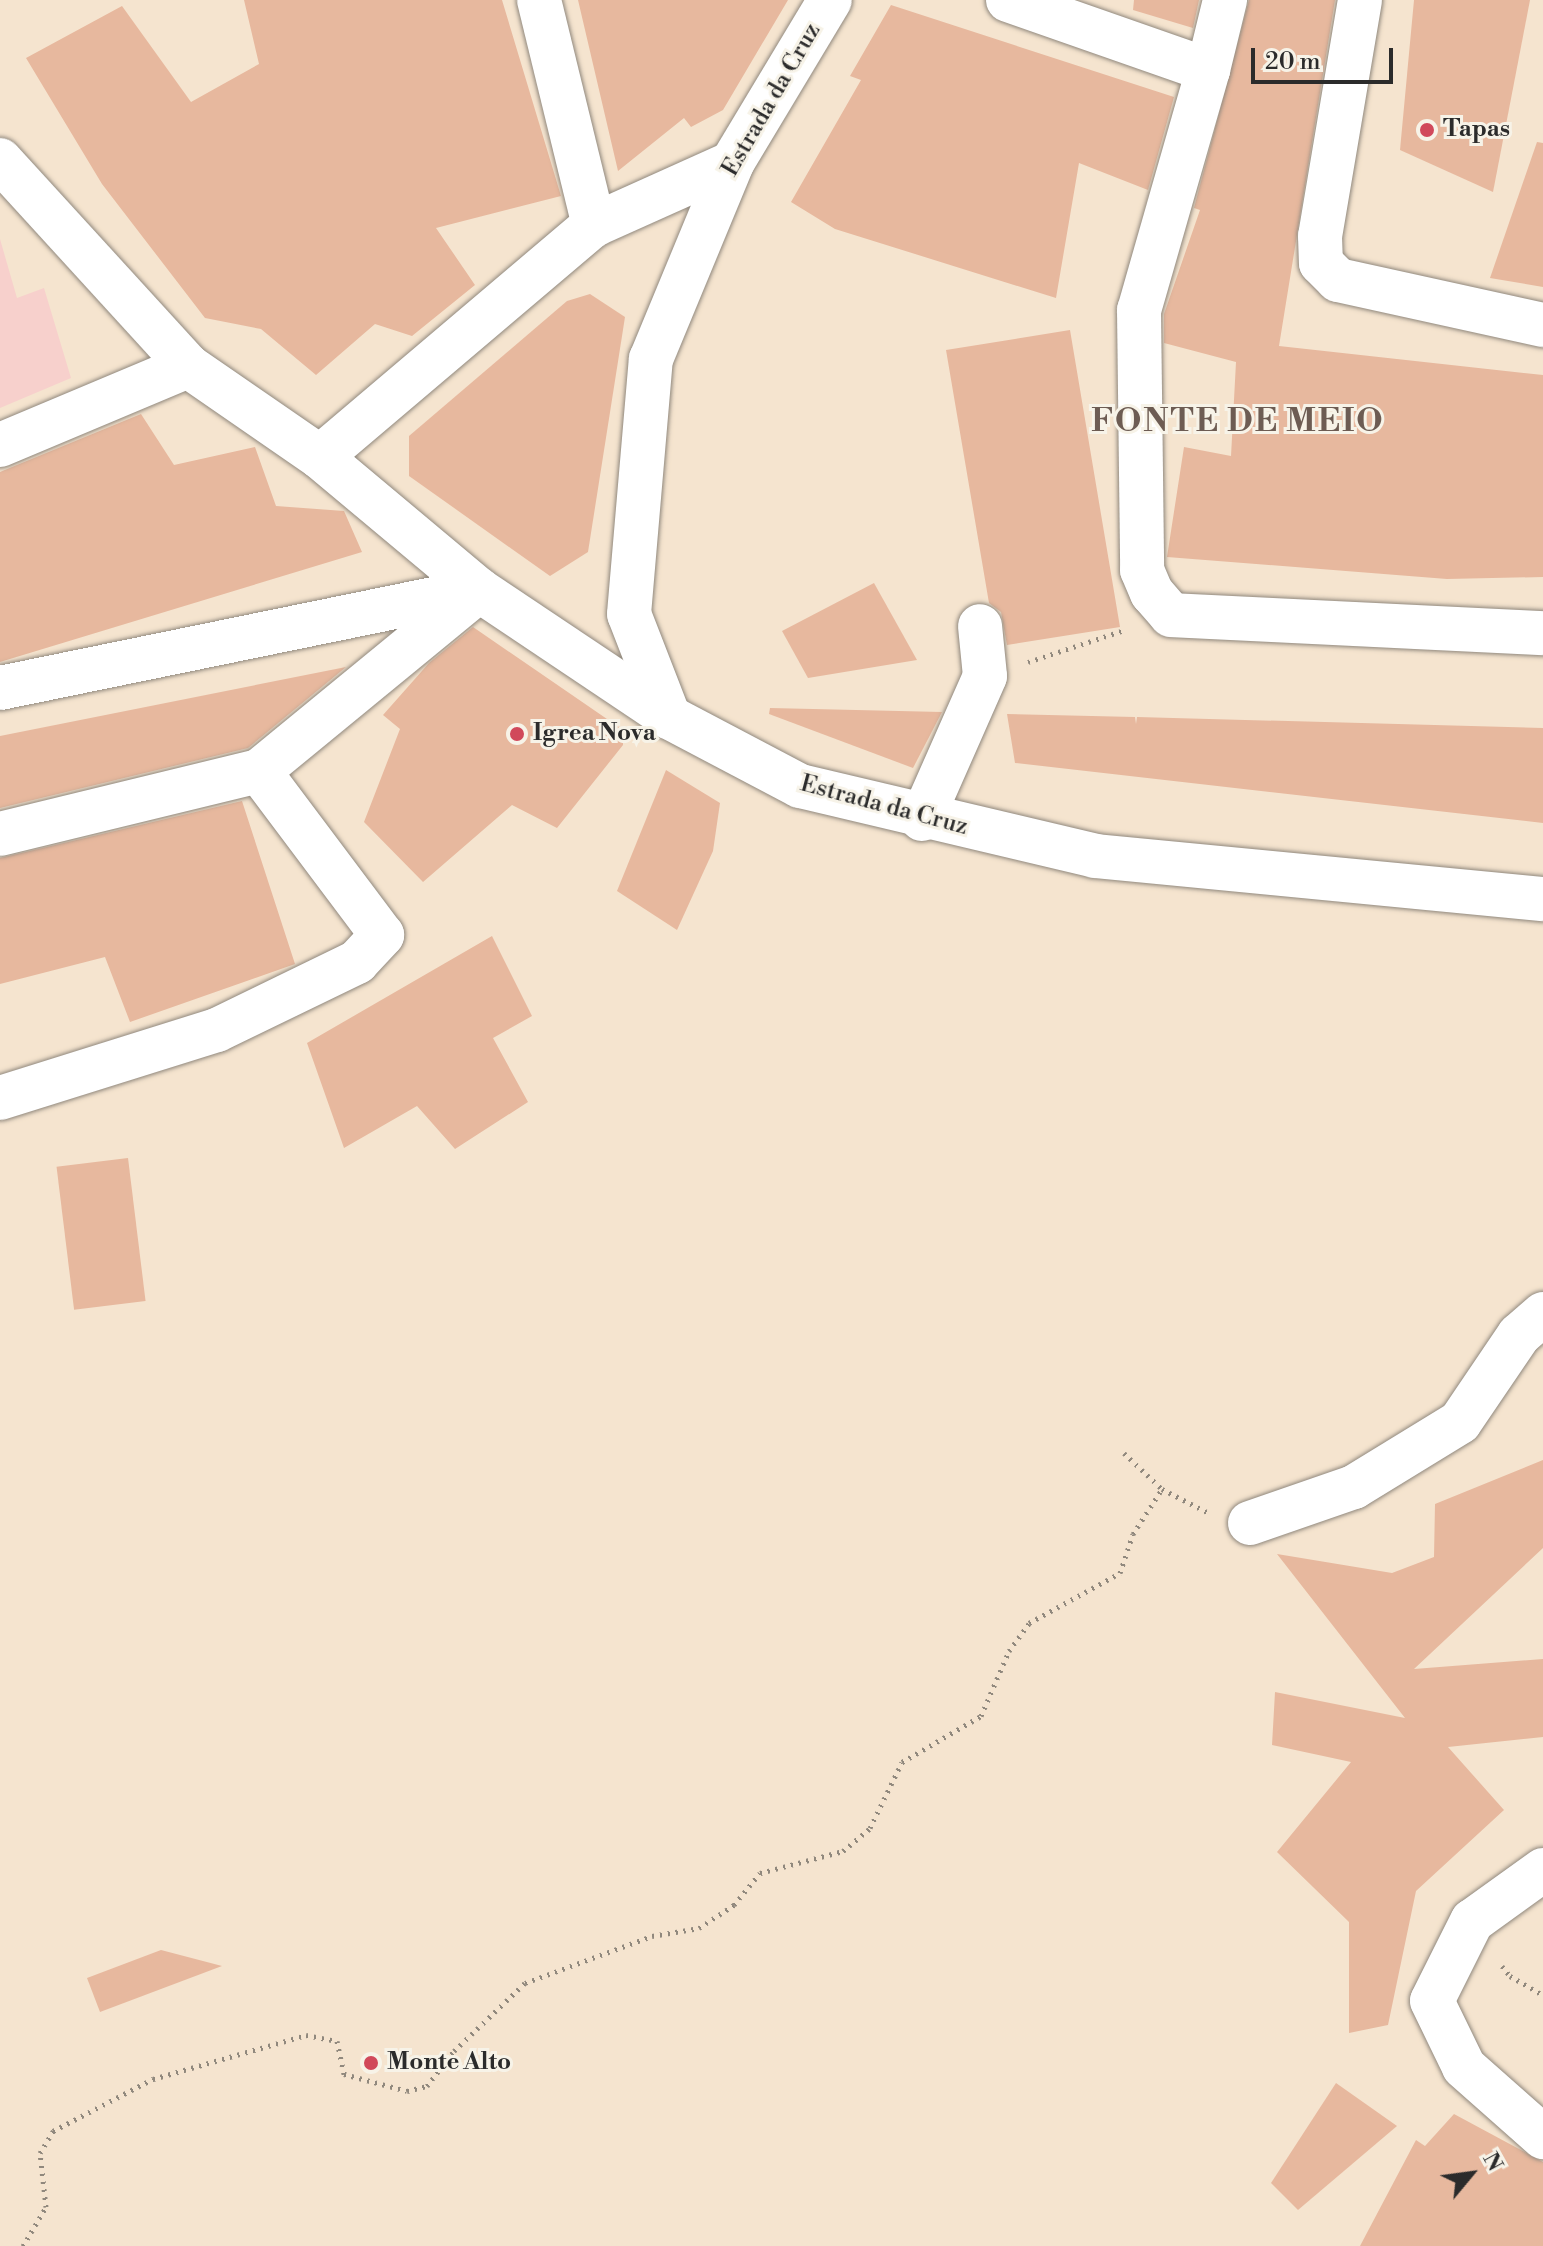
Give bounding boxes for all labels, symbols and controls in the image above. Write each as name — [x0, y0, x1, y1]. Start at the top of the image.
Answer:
street label: Estrada da Cruz — [716, 18, 828, 182]
scale bar — [1255, 32, 1397, 82]
text: 20 m — [1265, 47, 1321, 77]
place label: Tapas — [1443, 116, 1510, 144]
marker: Tapas — [1418, 121, 1436, 139]
district label: FONTE DE MEIO — [1091, 402, 1385, 440]
place label: Igrea Nova — [533, 720, 656, 748]
marker: Igrea Nova — [508, 725, 526, 743]
street label: Estrada da Cruz — [797, 770, 971, 842]
place label: Monte Alto — [387, 2049, 511, 2077]
marker: Monte Alto — [362, 2054, 380, 2072]
north arrow — [1431, 2134, 1511, 2214]
text: N — [1476, 2148, 1508, 2176]

